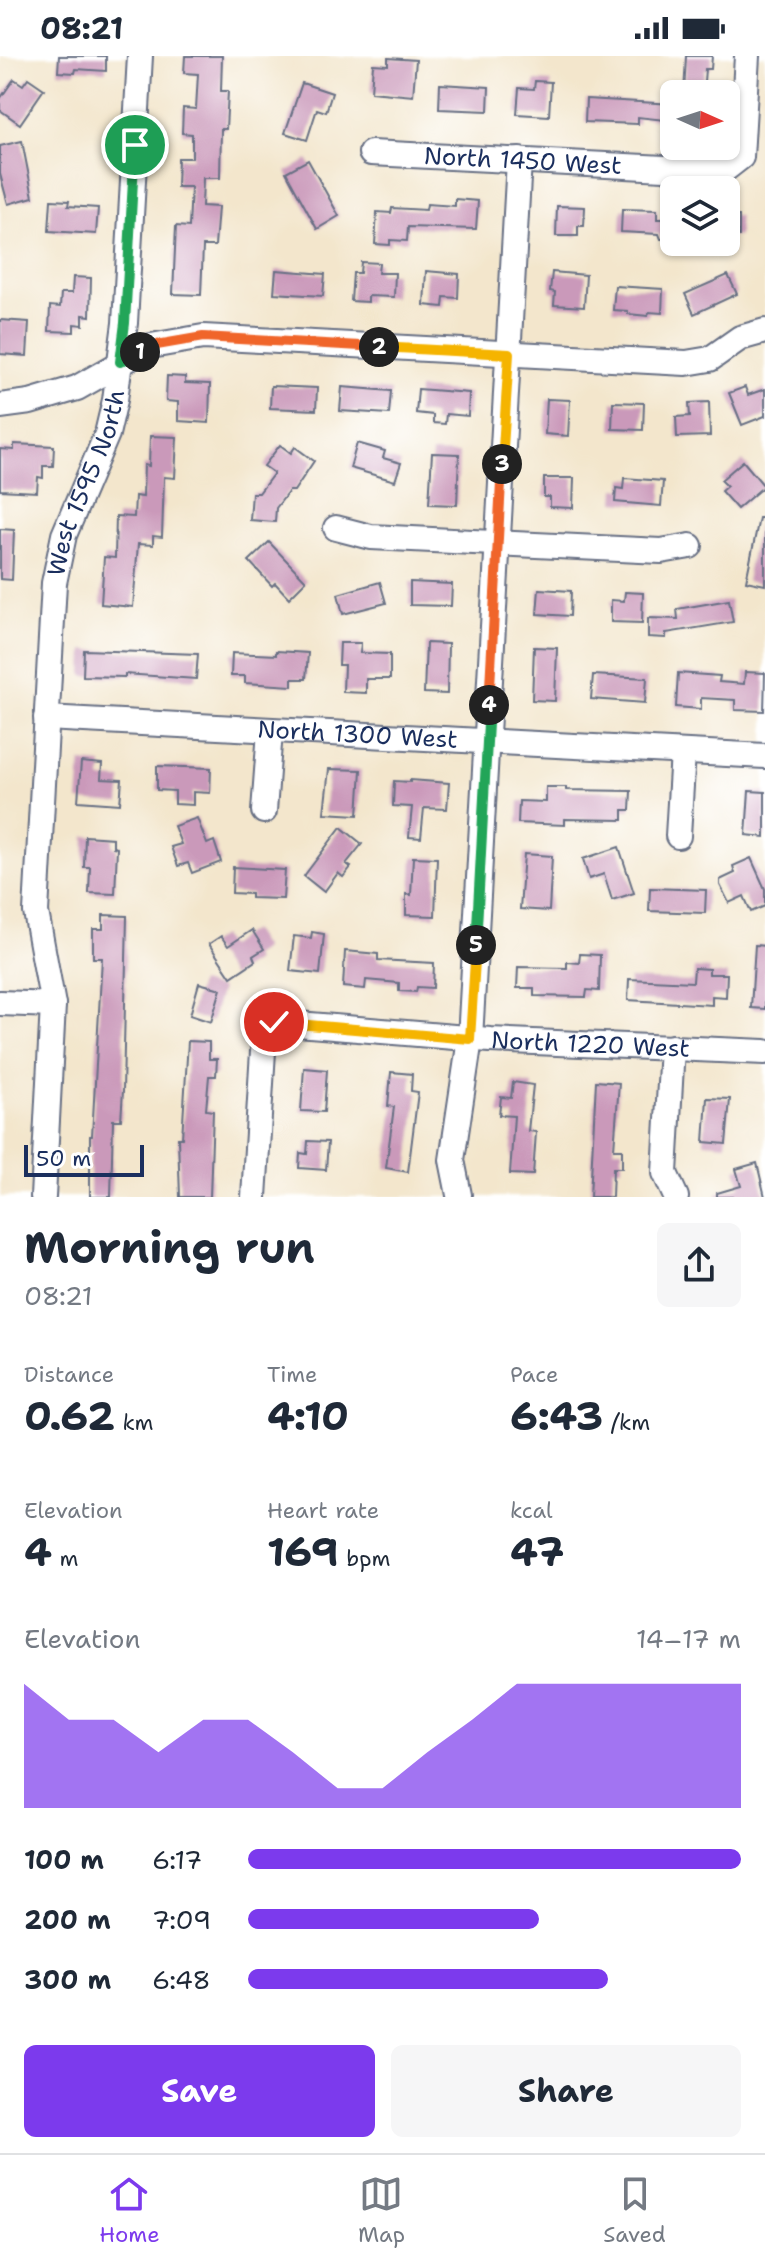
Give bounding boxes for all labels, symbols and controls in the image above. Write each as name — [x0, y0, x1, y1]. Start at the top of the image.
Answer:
text: 08:21 — [40, 8, 123, 49]
north arrow — [660, 80, 740, 160]
map controls — [660, 80, 740, 256]
pin — [101, 111, 169, 179]
icon: arrive — [113, 123, 157, 167]
street label: North 1450 West — [423, 140, 623, 182]
button: layers — [660, 176, 740, 256]
pin: 2 — [359, 327, 399, 367]
pin: 1 — [120, 332, 160, 372]
text: 2 — [371, 332, 387, 361]
text: 1 — [135, 337, 145, 366]
street label: West 1595 North — [40, 388, 132, 579]
pin: 3 — [482, 444, 522, 484]
text: 3 — [494, 449, 510, 478]
pin: 4 — [469, 685, 509, 725]
text: 4 — [481, 690, 497, 719]
street label: North 1300 West — [257, 713, 458, 756]
pin: 5 — [456, 925, 496, 965]
text: 5 — [469, 930, 483, 959]
pin — [240, 988, 308, 1056]
icon: check — [252, 1000, 296, 1044]
street label: North 1220 West — [490, 1024, 691, 1065]
scale bar — [24, 1141, 144, 1177]
text: 50 m — [36, 1144, 91, 1173]
text: Morning run — [24, 1218, 315, 1277]
button: share — [657, 1223, 741, 1307]
text: 08:21 — [24, 1278, 93, 1313]
text: Distance — [24, 1360, 114, 1389]
text: Time — [267, 1360, 317, 1389]
text: Pace — [510, 1360, 558, 1389]
text: 0.62 — [24, 1389, 115, 1443]
text: 4:10 — [267, 1389, 349, 1443]
text: 6:43 — [510, 1389, 603, 1443]
text: km — [115, 1408, 154, 1437]
text: /km — [603, 1408, 650, 1437]
text: Elevation — [24, 1496, 122, 1525]
text: Heart rate — [267, 1496, 379, 1525]
text: kcal — [510, 1496, 553, 1525]
text: 4 — [24, 1525, 52, 1579]
text: 169 — [267, 1525, 339, 1579]
text: 47 — [510, 1525, 564, 1579]
text: m — [52, 1544, 78, 1573]
text: bpm — [339, 1544, 390, 1573]
text: Elevation — [24, 1621, 140, 1656]
text: 14–17 m — [636, 1621, 741, 1656]
text: 100 m — [24, 1842, 104, 1877]
text: 6:17 — [152, 1842, 202, 1877]
text: 200 m — [24, 1902, 111, 1937]
text: 7:09 — [152, 1902, 211, 1937]
text: 300 m — [24, 1962, 111, 1997]
text: 6:48 — [152, 1962, 211, 1997]
button: Save — [24, 2045, 375, 2137]
button: Share — [391, 2045, 741, 2137]
tab: Home — [99, 2172, 160, 2249]
tab: Map — [358, 2172, 405, 2249]
tab: Saved — [603, 2172, 666, 2249]

